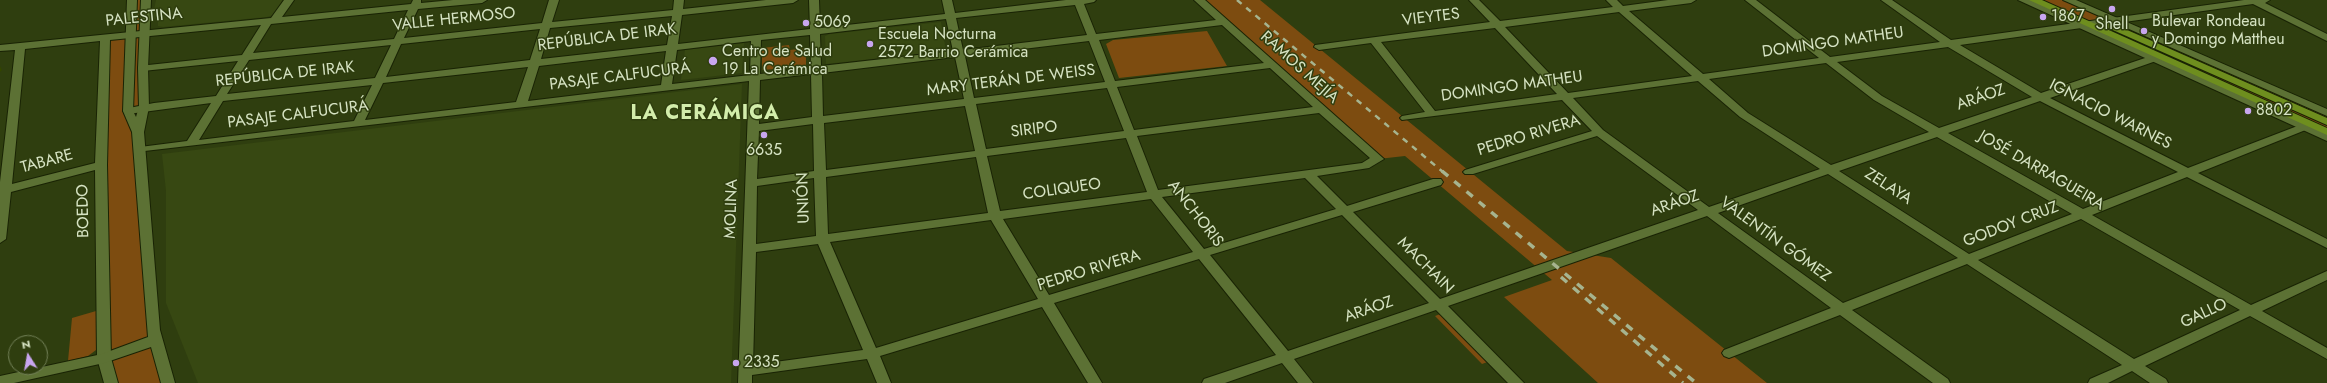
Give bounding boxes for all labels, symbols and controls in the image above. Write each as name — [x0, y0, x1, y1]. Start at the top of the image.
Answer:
street label: PALESTINA — [105, 4, 183, 32]
street label: VALLE HERMOSO — [391, 4, 517, 36]
marker: Shell — [2107, 4, 2117, 14]
street label: VIEYTES — [1401, 5, 1461, 31]
place label: 1867 — [2051, 7, 2085, 27]
marker: 1867 — [2038, 12, 2048, 22]
place label: Bulevar Rondeau y Domingo Mattheu — [2152, 12, 2285, 50]
place label: 5069 — [814, 13, 851, 33]
place label: Shell — [2096, 15, 2128, 35]
marker: 5069 — [801, 18, 811, 28]
street label: REPÚBLICA DE IRAK — [537, 20, 677, 56]
street label: DOMINGO MATHEU — [1761, 24, 1905, 62]
place label: Escuela Nocturna 2572 Barrio Cerámica — [878, 25, 1028, 63]
marker: Bulevar Rondeau y Domingo Mattheu — [2139, 26, 2149, 36]
street label: RAMOS MEJÍA — [1256, 28, 1342, 108]
marker: Escuela Nocturna 2572 Barrio Cerámica — [865, 39, 875, 49]
place label: Centro de Salud 19 La Cerámica — [722, 42, 832, 80]
marker: Centro de Salud 19 La Cerámica — [707, 55, 719, 67]
street label: REPÚBLICA DE IRAK — [215, 58, 355, 92]
street label: PASAJE CALFUCURÁ — [548, 59, 692, 95]
street label: MARY TERÁN DE WEISS — [926, 61, 1096, 101]
street label: DOMINGO MATHEU — [1440, 68, 1584, 106]
street label: IGNACIO WARNES — [2046, 76, 2174, 154]
street label: ARÁOZ — [1954, 81, 2008, 115]
street label: PASAJE CALFUCURÁ — [226, 97, 370, 133]
place label: 8802 — [2256, 101, 2292, 121]
district label: LA CERÁMICA — [630, 102, 780, 126]
marker: 8802 — [2243, 106, 2253, 116]
street label: PEDRO RIVERA — [1475, 111, 1583, 161]
street label: SIRIPO — [1010, 118, 1058, 142]
street label: JOSÉ DARRAGUEIRA — [1975, 127, 2107, 215]
marker: 6635 — [759, 130, 769, 140]
place label: 6635 — [746, 141, 782, 161]
street label: TABARE — [19, 146, 75, 178]
street label: ZELAYA — [1861, 165, 1915, 209]
street label: UNIÓN — [794, 172, 814, 224]
street label: COLIQUEO — [1022, 175, 1102, 205]
street label: ANCHORIS — [1163, 177, 1227, 251]
street label: MOLINA — [721, 179, 743, 239]
street label: BOEDO — [74, 184, 94, 238]
street label: ARÁOZ — [1648, 187, 1702, 221]
street label: VALENTÍN GÓMEZ — [1716, 193, 1834, 287]
street label: GODOY CRUZ — [1961, 198, 2061, 252]
street label: MACHAIN — [1393, 234, 1457, 298]
street label: PEDRO RIVERA — [1035, 246, 1143, 296]
street label: ARÁOZ — [1342, 293, 1396, 327]
street label: GALLO — [2178, 295, 2230, 333]
north arrow — [8, 335, 48, 375]
text: N — [20, 336, 32, 353]
place label: 2335 — [744, 353, 780, 373]
marker: 2335 — [731, 358, 741, 368]

